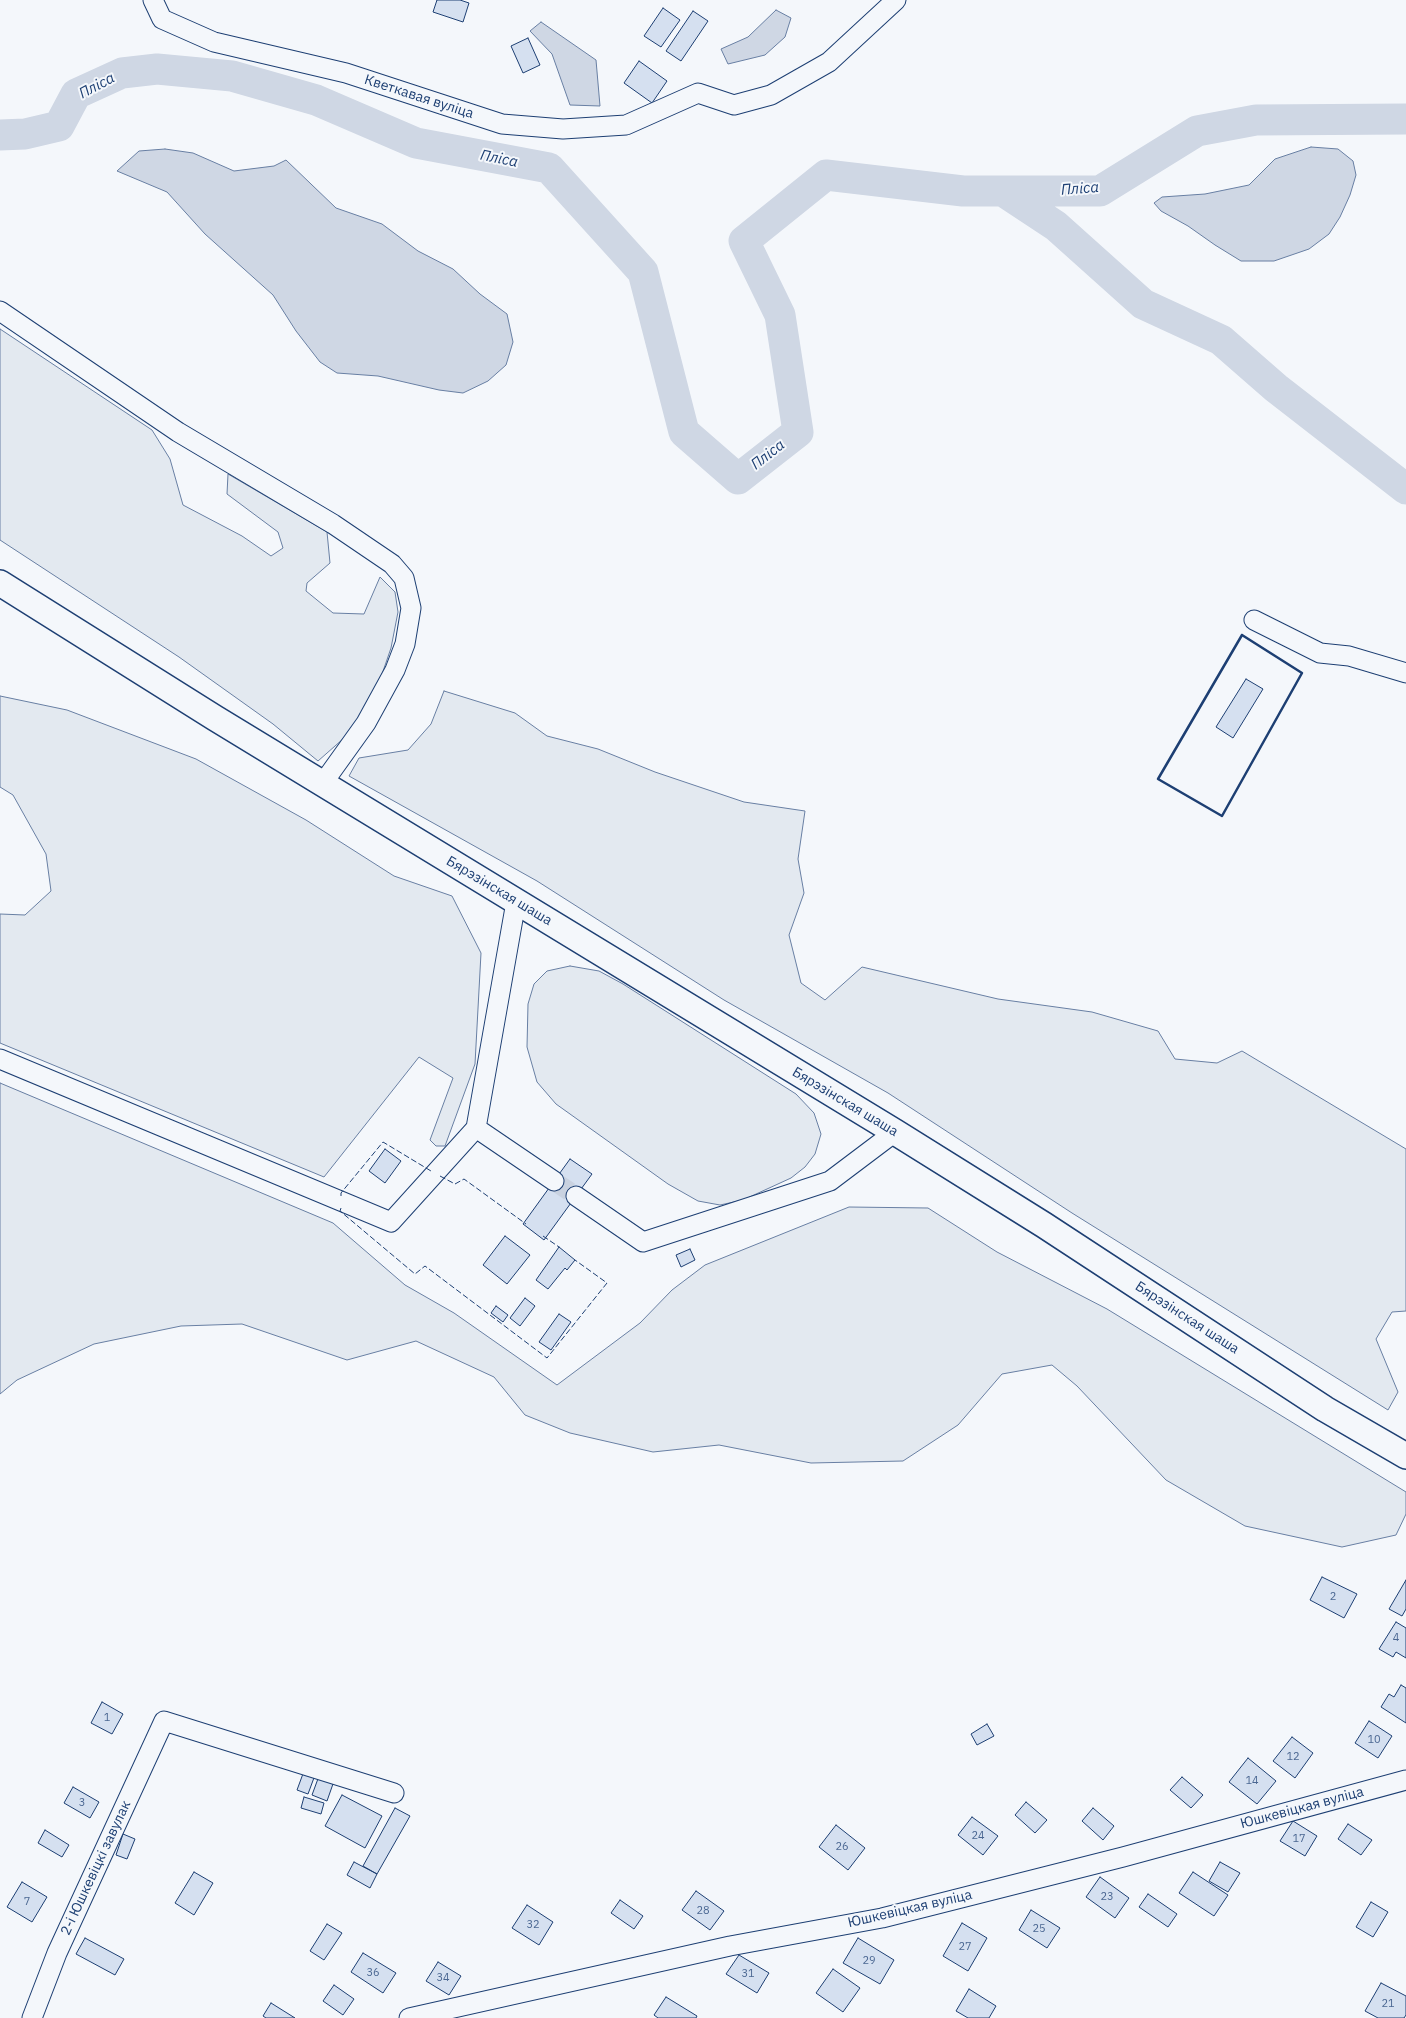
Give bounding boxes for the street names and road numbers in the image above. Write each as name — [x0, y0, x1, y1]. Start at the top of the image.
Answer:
street label: Кветкавая вуліца — [362, 71, 476, 123]
street label: Бярэзінская шаша — [443, 853, 555, 929]
street label: Бярэзінская шаша — [789, 1064, 901, 1140]
street label: Бярэзінская шаша — [1132, 1278, 1242, 1358]
street label: Юшкевіцкая вуліца — [1238, 1783, 1366, 1833]
street label: 2-і Юшкевіцкі завулак — [57, 1798, 135, 1938]
street label: Юшкевіцкая вуліца — [846, 1887, 974, 1931]

